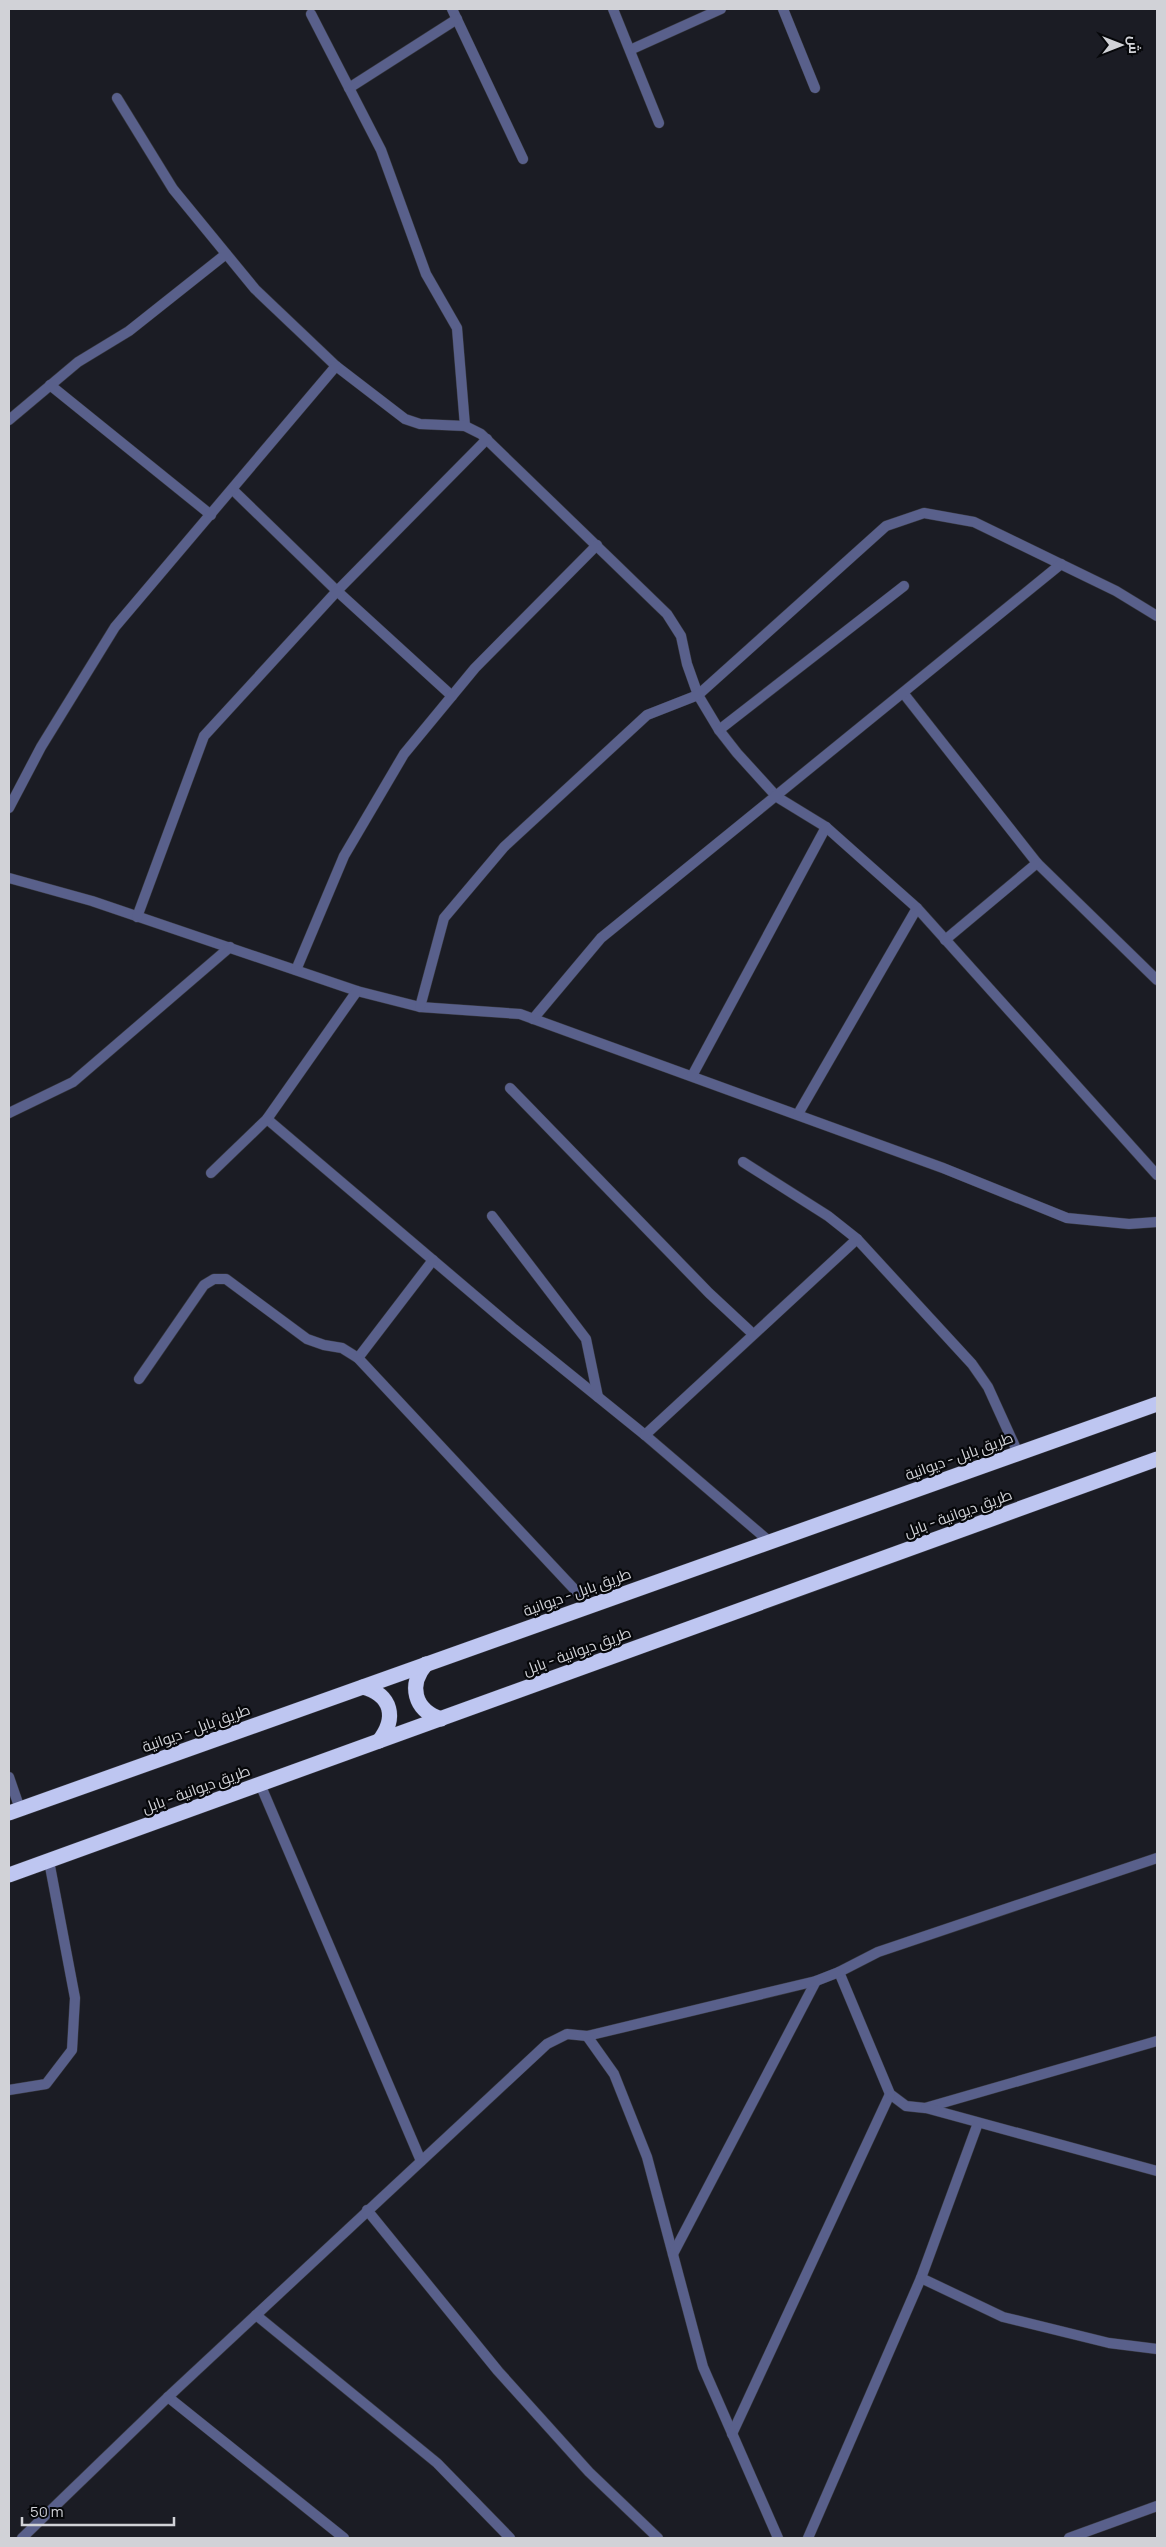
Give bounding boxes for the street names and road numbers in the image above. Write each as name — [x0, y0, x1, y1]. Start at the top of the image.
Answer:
street label: طريق بابل - ديوانية — [902, 1427, 1016, 1485]
street label: طريق ديوانية - بابل — [901, 1484, 1015, 1542]
street label: طريق بابل - ديوانية — [520, 1563, 634, 1621]
street label: طريق ديوانية - بابل — [520, 1622, 634, 1680]
street label: طريق بابل - ديوانية — [139, 1699, 253, 1757]
street label: طريق ديوانية - بابل — [139, 1760, 253, 1818]

